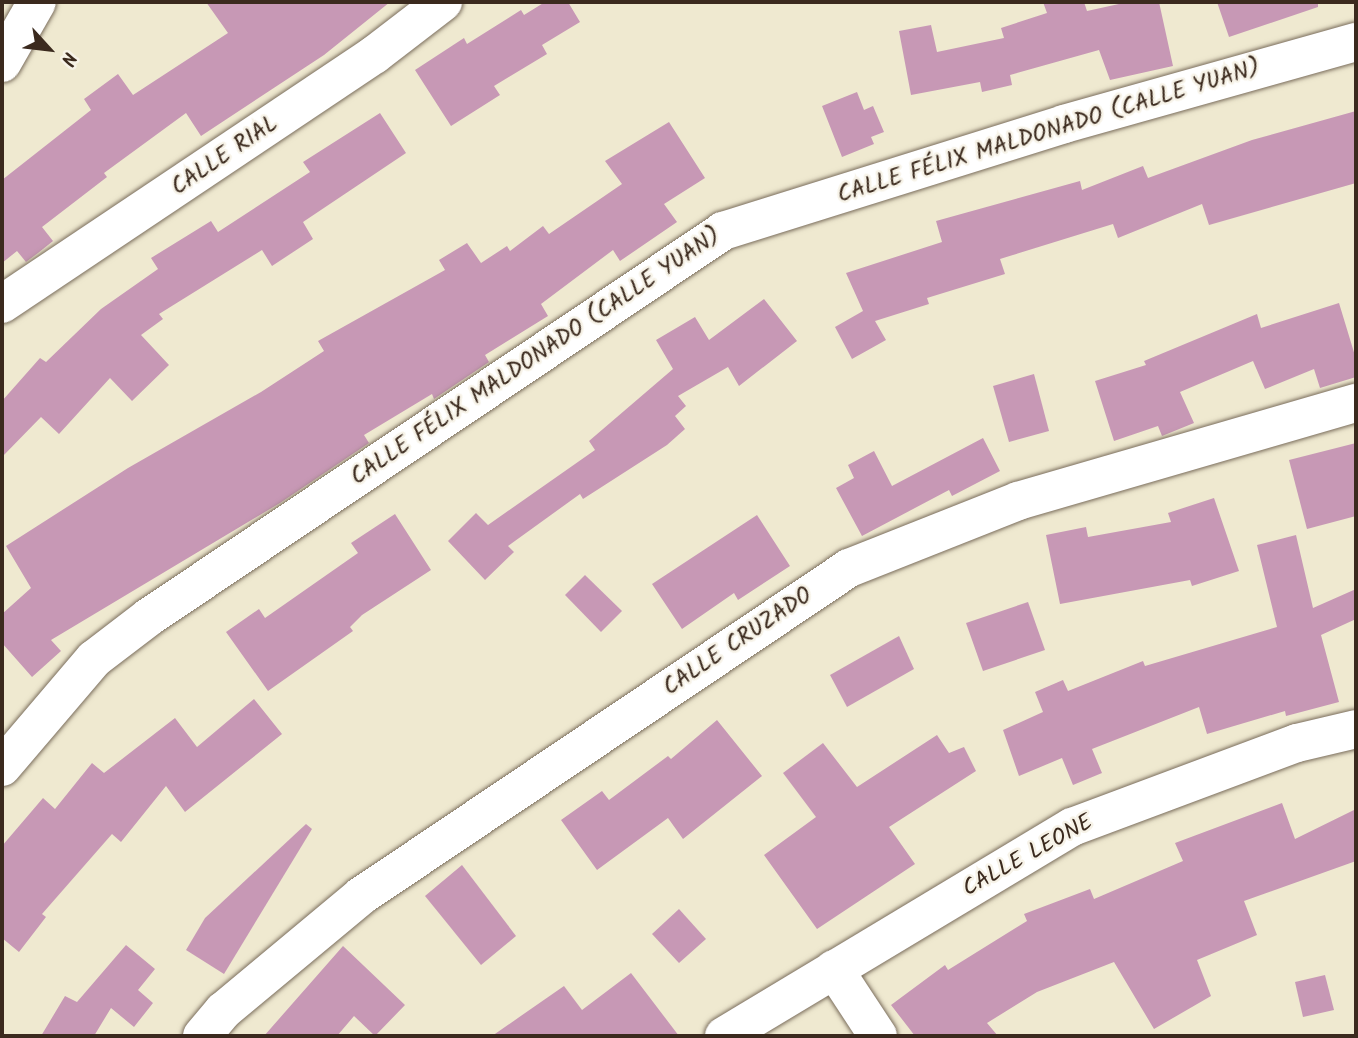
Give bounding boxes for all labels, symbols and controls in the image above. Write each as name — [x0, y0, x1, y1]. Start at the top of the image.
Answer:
north arrow — [14, 14, 84, 84]
text: N — [52, 46, 84, 71]
street label: CALLE FÉLIX MALDONADO (CALLE YUAN) — [834, 54, 1264, 210]
street label: CALLE RIAL — [166, 110, 284, 202]
street label: CALLE FÉLIX MALDONADO (CALLE YUAN) — [346, 222, 726, 492]
street label: CALLE CRUZADO — [658, 582, 818, 702]
street label: CALLE LEONE — [958, 809, 1098, 903]

